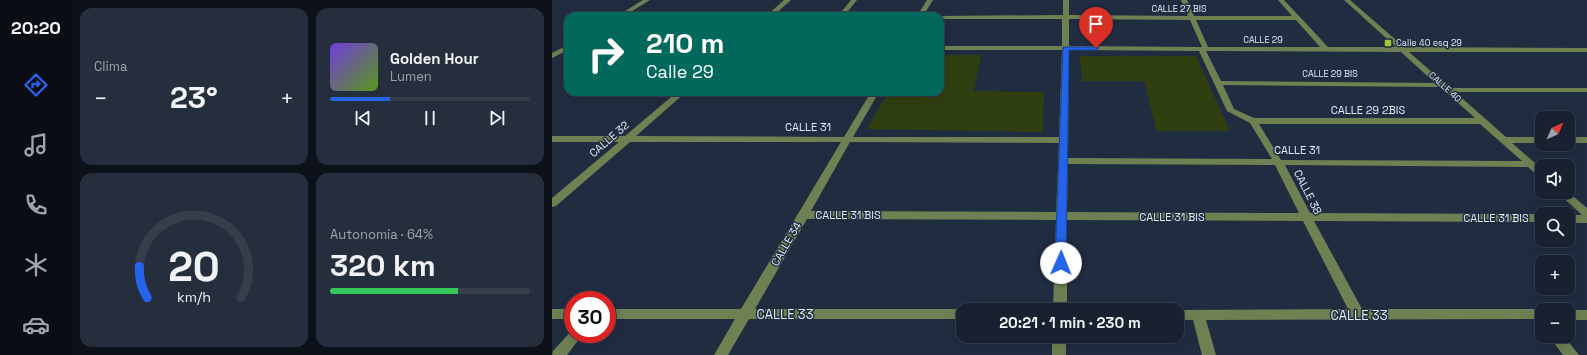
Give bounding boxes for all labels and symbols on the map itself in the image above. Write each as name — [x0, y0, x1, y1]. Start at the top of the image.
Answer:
street label: CALLE 27 BIS — [1151, 3, 1207, 15]
pin — [1079, 7.0, 1113, 48]
street label: CALLE 29 — [1243, 34, 1283, 46]
place label: Calle 40 esq 29 — [1396, 37, 1462, 49]
marker: Calle 40 esq 29 — [1383, 38, 1393, 48]
street label: CALLE 29 BIS — [1302, 68, 1358, 80]
street label: CALLE 40 — [1426, 69, 1464, 105]
street label: CALLE 29 2BIS — [1331, 103, 1405, 117]
north arrow — [1535, 111, 1575, 151]
street label: CALLE 32 — [586, 118, 632, 160]
street label: CALLE 31 — [785, 120, 831, 134]
street label: CALLE 31 — [1274, 143, 1320, 157]
street label: CALLE 38 — [1291, 167, 1325, 217]
street label: CALLE 31 BIS — [815, 208, 881, 222]
street label: CALLE 31 BIS — [1139, 210, 1205, 224]
street label: CALLE 31 BIS — [1463, 211, 1529, 225]
street label: CALLE 34 — [768, 219, 804, 268]
position arrow — [1040, 242, 1082, 284]
speed limit sign: 30 — [564, 291, 616, 343]
street label: CALLE 33 — [756, 306, 814, 323]
street label: CALLE 33 — [1330, 307, 1388, 324]

